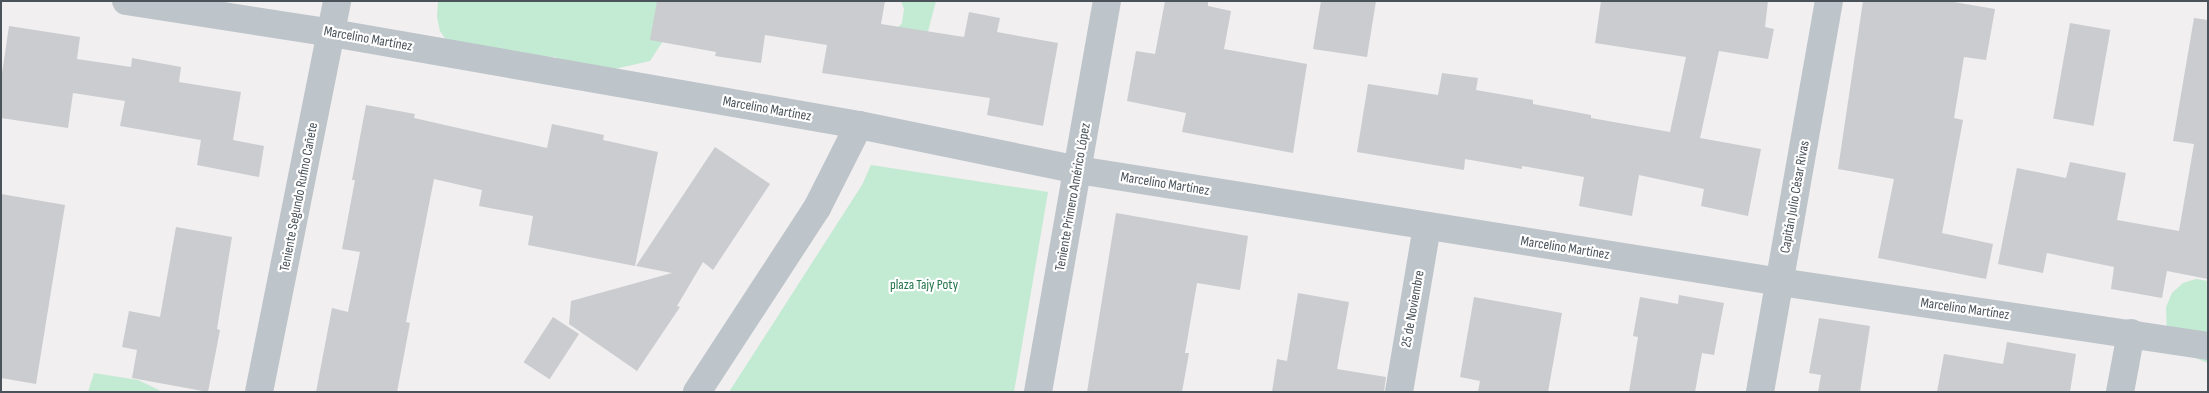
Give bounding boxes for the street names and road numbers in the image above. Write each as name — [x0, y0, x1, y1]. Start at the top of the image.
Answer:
street label: Marcelino Martínez — [322, 23, 414, 55]
street label: Marcelino Martínez — [721, 93, 813, 125]
street label: Teniente Segundo Rufino Cañete — [276, 121, 322, 273]
street label: Teniente Primero Américo López — [1052, 122, 1094, 272]
street label: Capitán Julio César Rivas — [1777, 139, 1813, 255]
street label: Marcelino Martínez — [1119, 169, 1211, 199]
street label: Marcelino Martínez — [1519, 233, 1611, 263]
street label: 25 de Noviembre — [1398, 269, 1428, 349]
street label: Marcelino Martínez — [1919, 294, 2011, 324]

